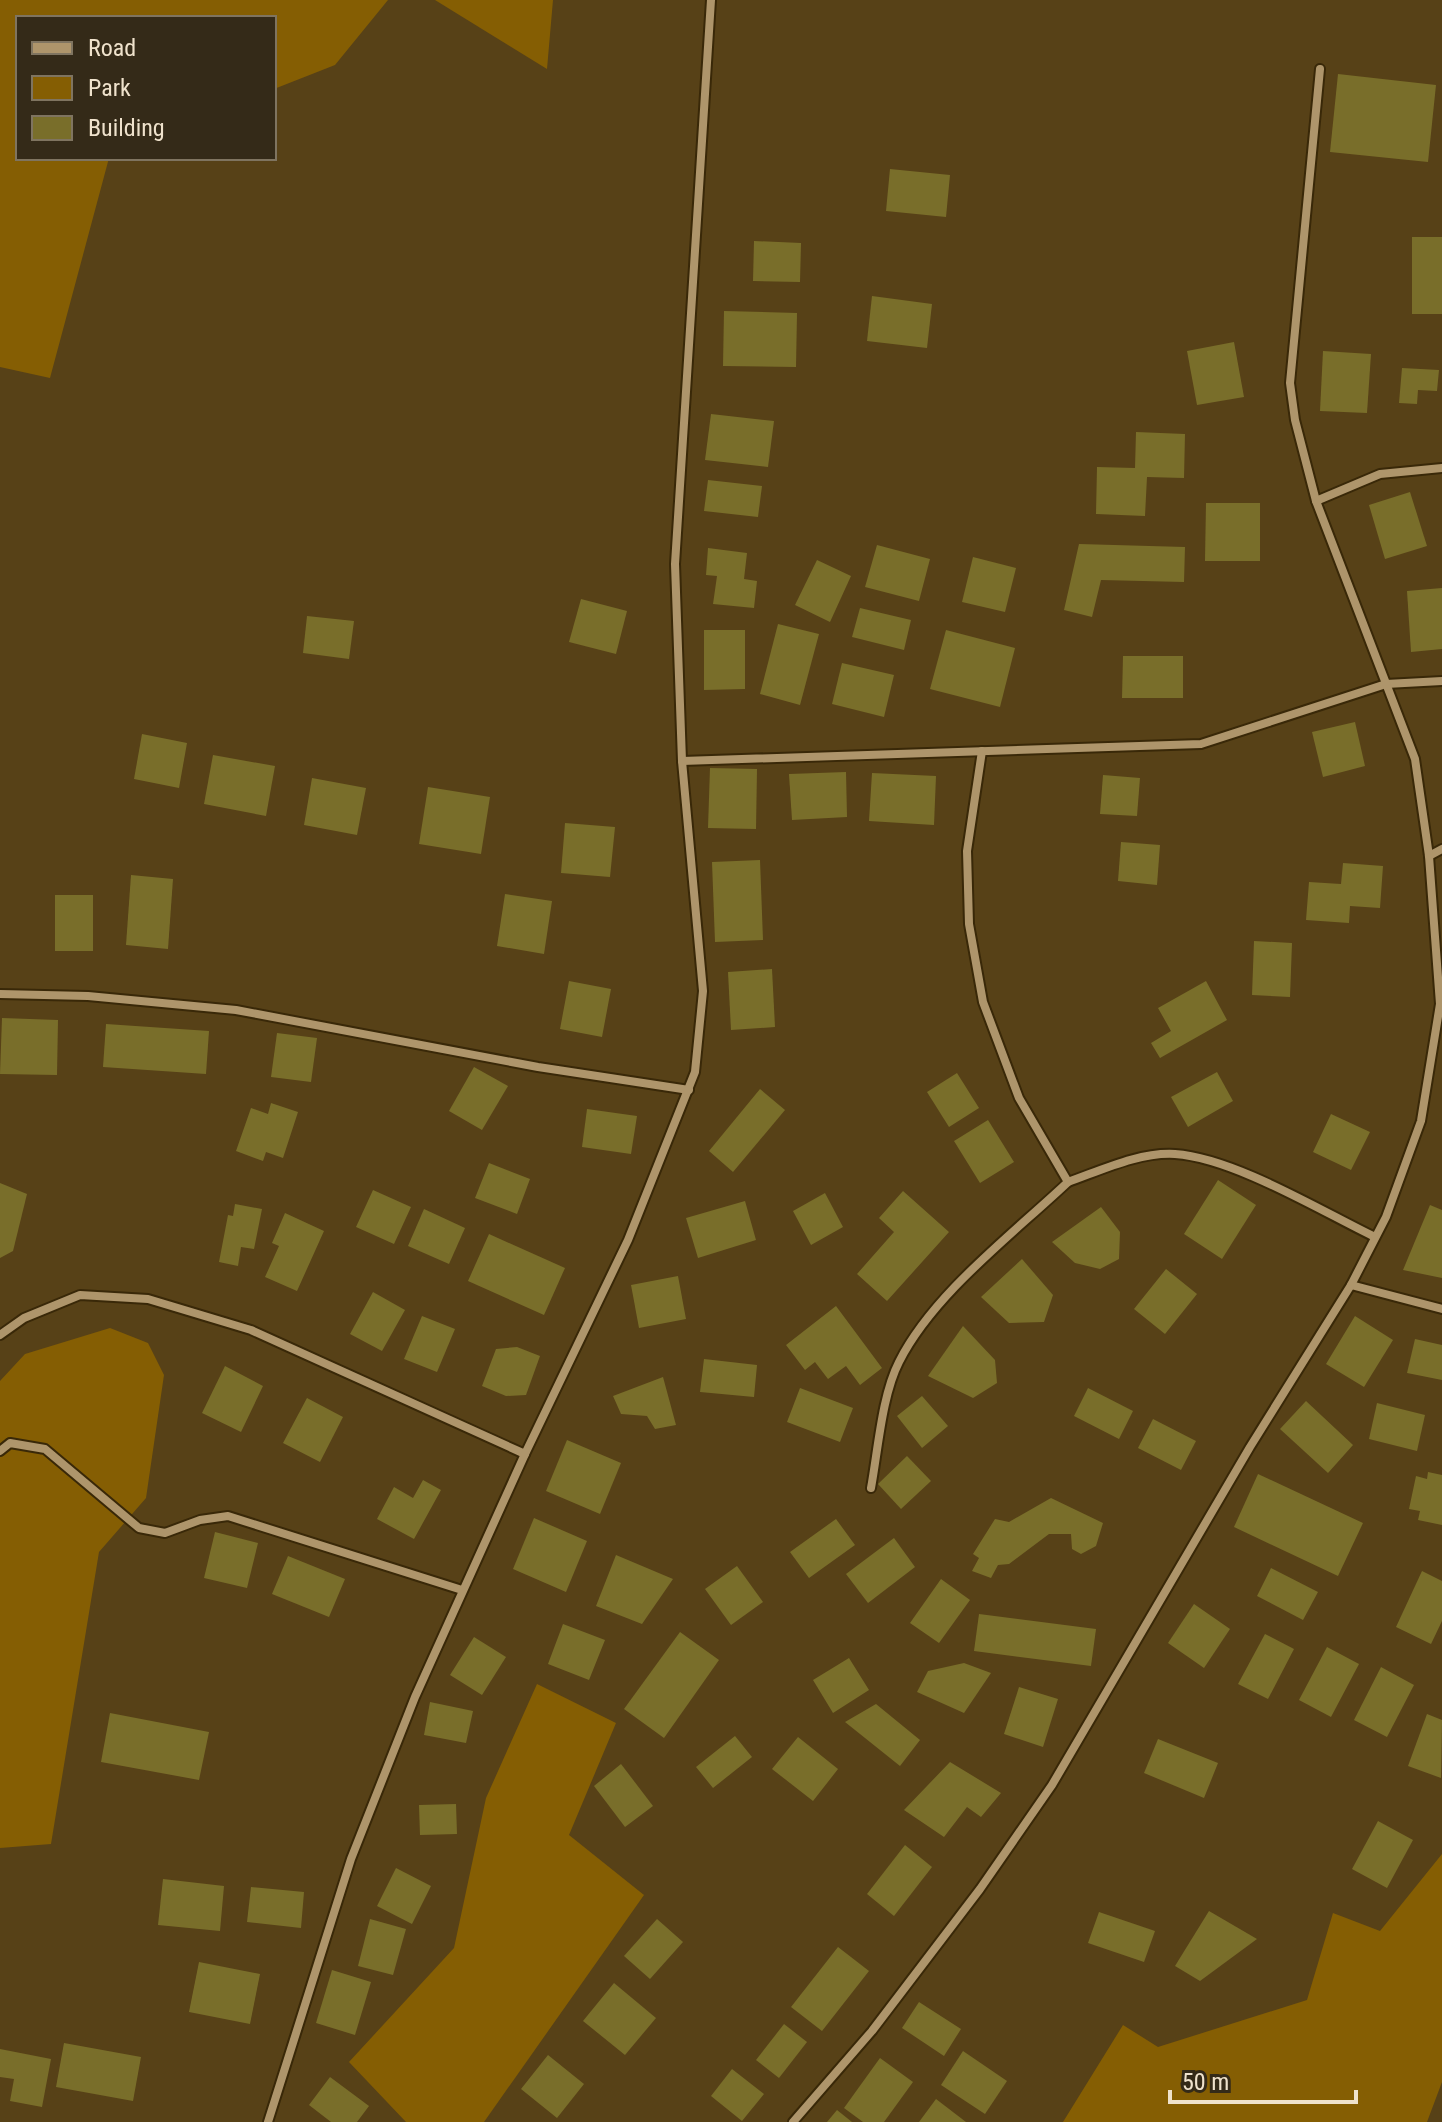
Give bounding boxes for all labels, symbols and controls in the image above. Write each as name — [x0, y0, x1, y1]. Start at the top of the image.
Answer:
legend — [16, 16, 276, 160]
text: Road — [88, 34, 136, 62]
text: Park — [88, 74, 131, 102]
text: Building — [88, 114, 165, 142]
scale bar — [1170, 2054, 1356, 2104]
text: 50 m — [1182, 2068, 1229, 2096]

